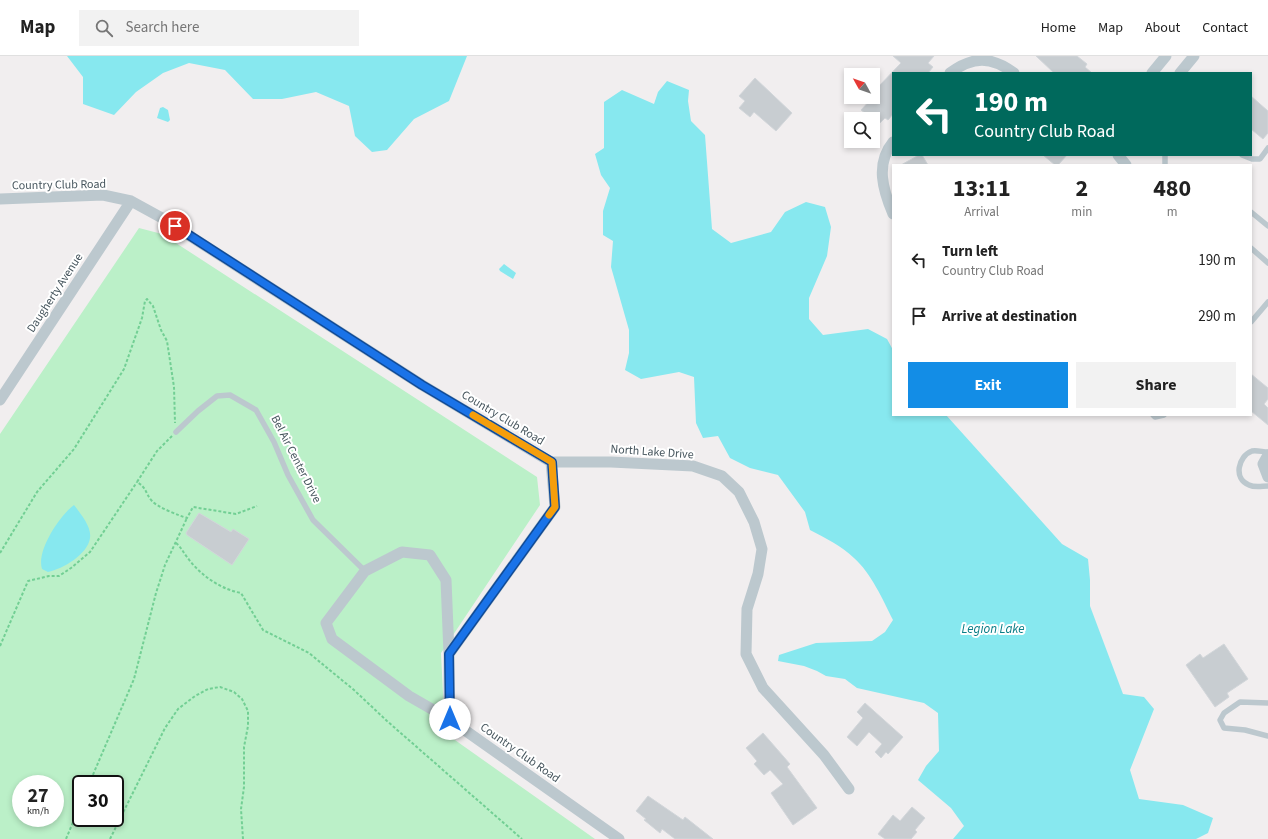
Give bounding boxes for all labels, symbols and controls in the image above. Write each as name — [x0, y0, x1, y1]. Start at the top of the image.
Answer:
search box — [79, 10, 359, 46]
text: Map — [20, 14, 55, 41]
icon: search — [93, 17, 115, 39]
text: Search here — [125, 17, 199, 38]
text: Home — [1041, 18, 1076, 38]
text: Map — [1098, 18, 1123, 38]
text: About — [1145, 18, 1180, 38]
text: Contact — [1202, 18, 1248, 38]
north arrow — [844, 68, 880, 104]
map controls — [844, 68, 880, 148]
text: 190 m — [974, 82, 1048, 122]
icon: left — [908, 88, 960, 140]
button: search — [844, 112, 880, 148]
text: Country Club Road — [974, 119, 1115, 144]
text: 13:11 — [953, 171, 1011, 206]
text: 2 — [1076, 171, 1088, 206]
text: 480 — [1153, 171, 1191, 206]
street label: Country Club Road — [12, 176, 106, 194]
text: Arrival — [964, 203, 999, 221]
text: min — [1071, 203, 1092, 221]
text: m — [1167, 203, 1178, 221]
pin — [158, 209, 192, 243]
icon: arrive — [164, 215, 186, 237]
text: Turn left — [942, 241, 998, 262]
icon: left — [908, 249, 930, 271]
street label: Daugherty Avenue — [23, 250, 87, 336]
text: 190 m — [1198, 250, 1236, 271]
text: Country Club Road — [942, 262, 1044, 280]
icon: arrive — [908, 305, 930, 327]
text: Arrive at destination — [942, 306, 1077, 327]
text: 290 m — [1198, 306, 1236, 327]
button: Exit — [908, 362, 1068, 408]
button: Share — [1076, 362, 1236, 408]
street label: Country Club Road — [458, 386, 548, 450]
street label: Bel Air Center Drive — [267, 412, 325, 506]
street label: North Lake Drive — [610, 441, 694, 463]
water label: Legion Lake — [961, 620, 1025, 638]
position arrow — [429, 698, 471, 740]
street label: Country Club Road — [477, 719, 563, 787]
speed limit sign: 30 — [72, 775, 124, 827]
text: 27 — [27, 782, 49, 810]
text: km/h — [27, 804, 49, 818]

